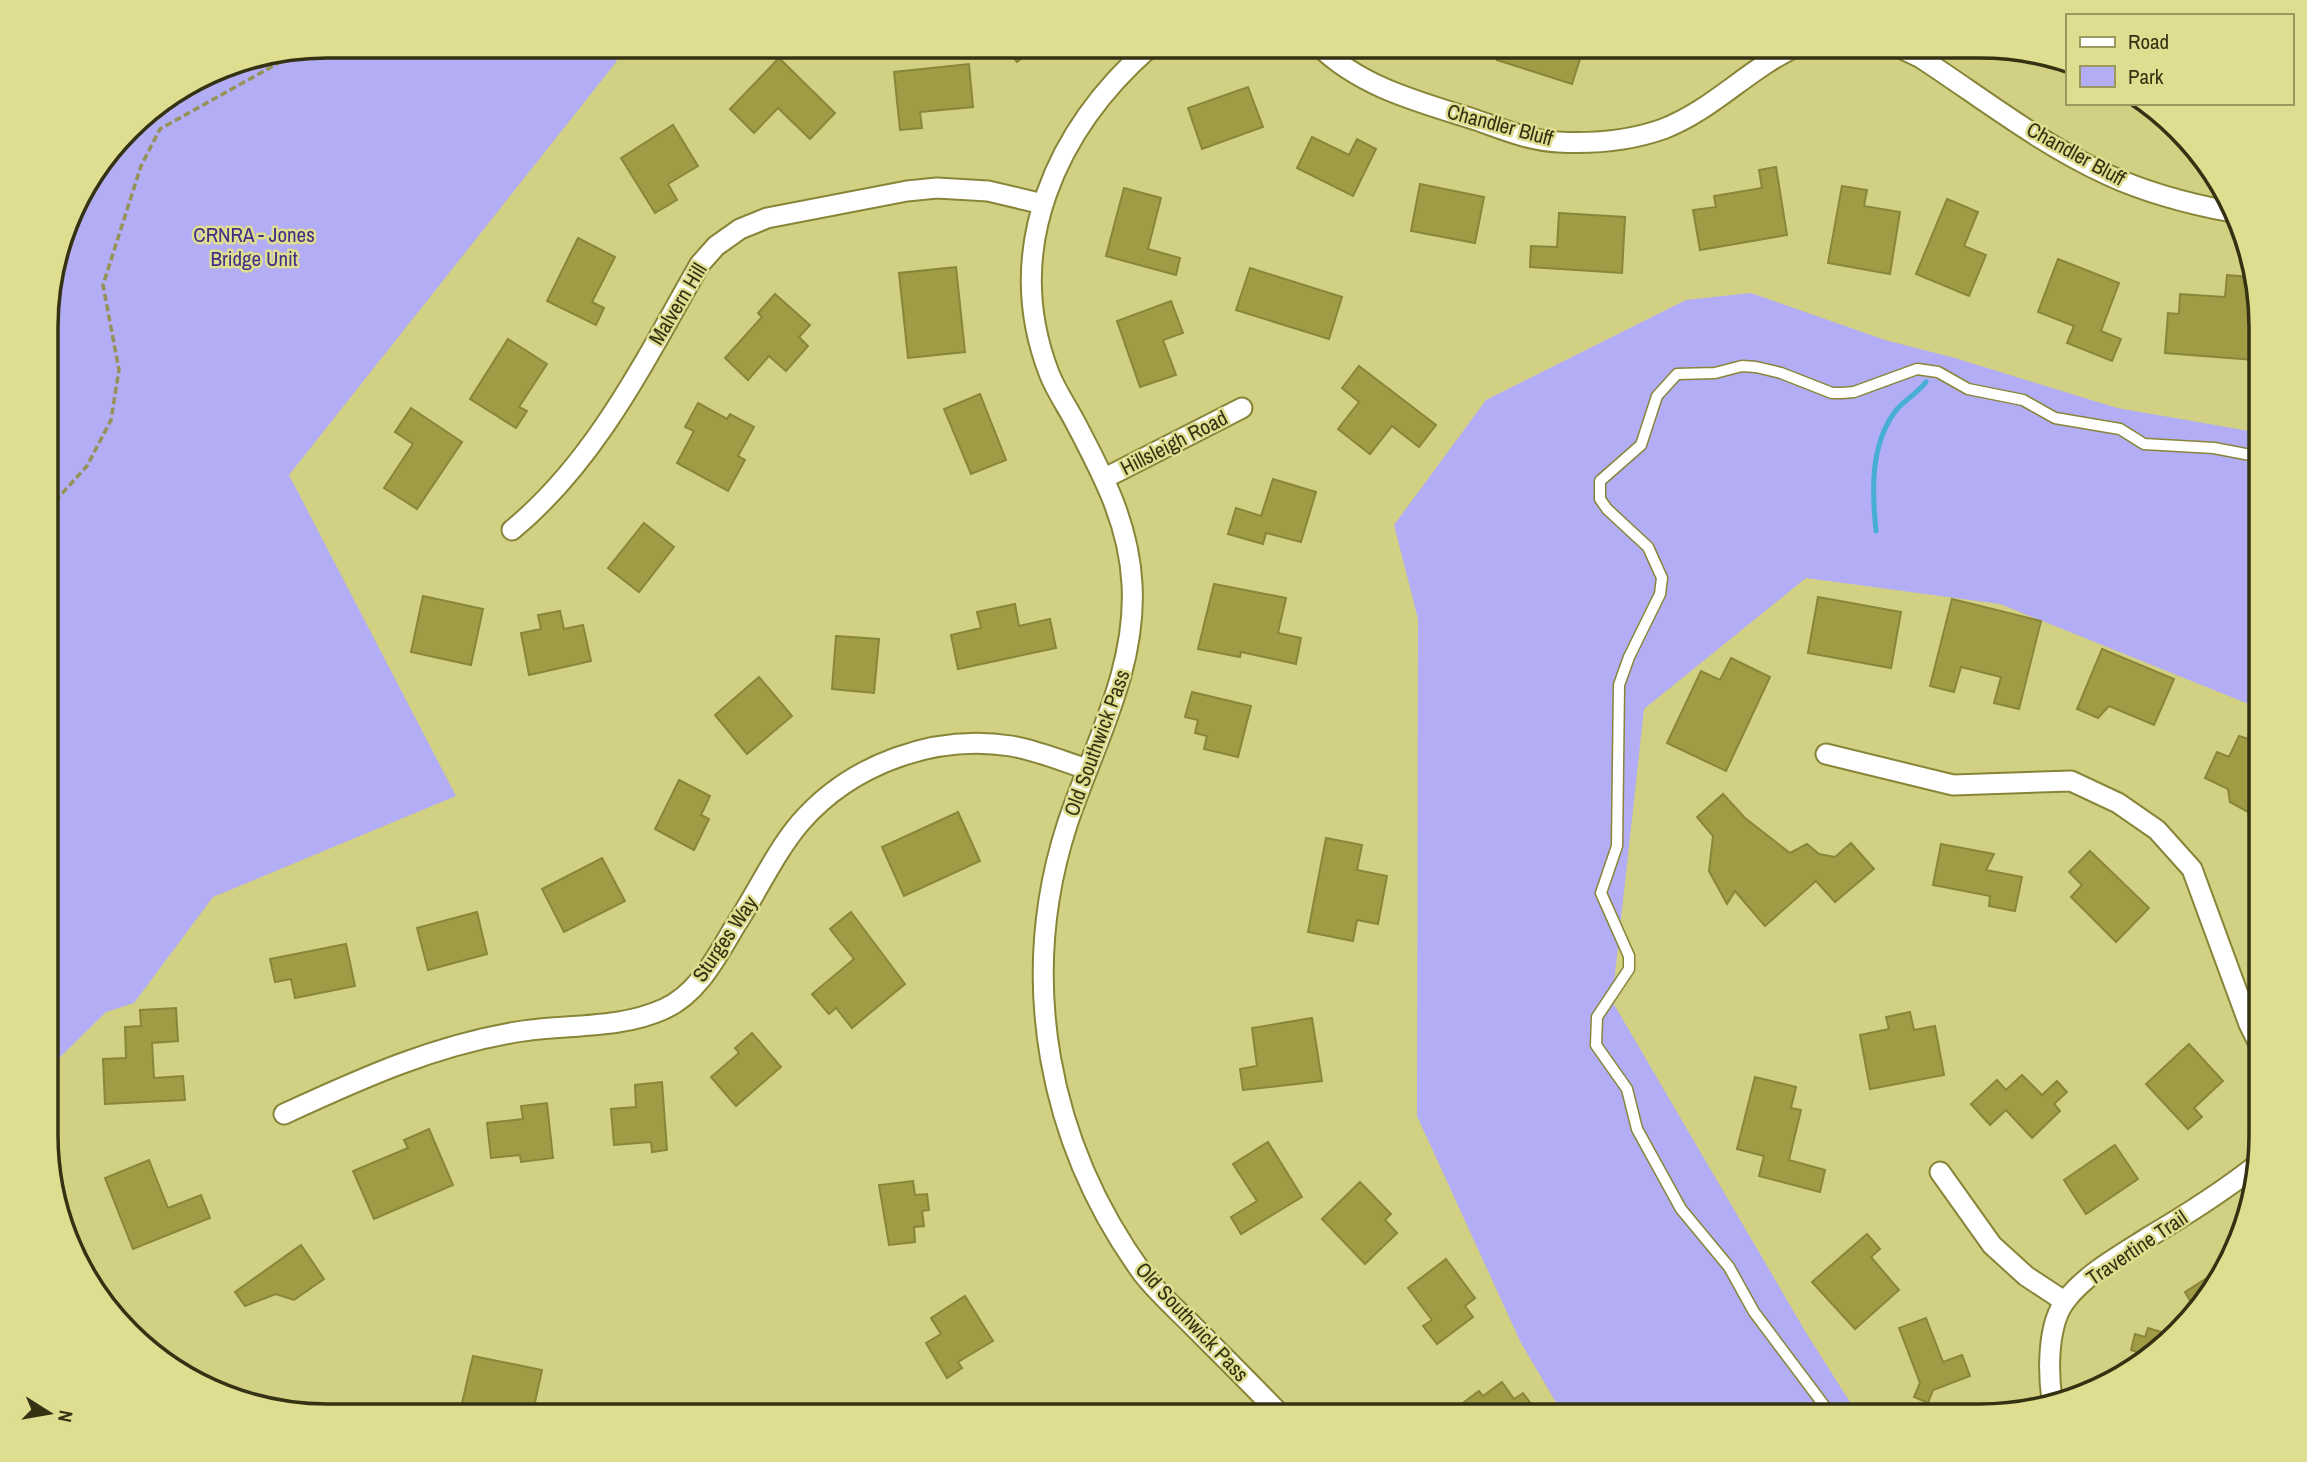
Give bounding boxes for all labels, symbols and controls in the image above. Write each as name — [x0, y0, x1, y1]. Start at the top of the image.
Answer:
legend — [2066, 14, 2293, 105]
text: Road — [2128, 27, 2169, 56]
text: Park — [2128, 62, 2164, 91]
street label: Chandler Bluff — [1444, 96, 1557, 153]
street label: Chandler Bluff — [2022, 115, 2131, 193]
park label: CRNRA - Jones Bridge Unit — [193, 220, 315, 273]
street label: Malvern Hill — [642, 257, 713, 350]
street label: Hillsleigh Road — [1115, 403, 1232, 482]
street label: Old Southwick Pass — [1057, 665, 1137, 820]
street label: Sturges Way — [685, 890, 764, 987]
street label: Travertine Trail — [2080, 1203, 2193, 1292]
street label: Old Southwick Pass — [1129, 1255, 1256, 1388]
north arrow — [14, 1378, 84, 1448]
text: N — [52, 1408, 80, 1424]

